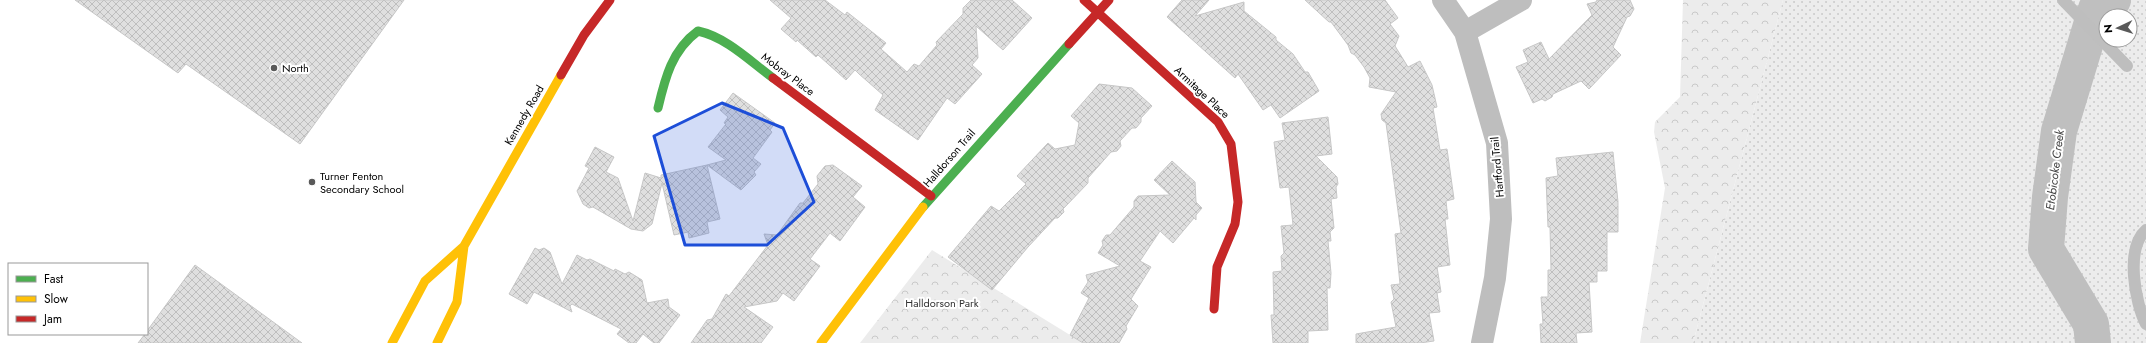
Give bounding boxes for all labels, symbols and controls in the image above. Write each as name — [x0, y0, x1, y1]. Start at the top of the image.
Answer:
north arrow — [2098, 8, 2138, 48]
text: N — [2100, 24, 2116, 34]
street label: Mobray Place — [758, 49, 818, 100]
place label: North — [282, 60, 309, 76]
street label: Armitage Place — [1171, 62, 1233, 122]
marker: North — [269, 63, 279, 73]
street label: Kennedy Road — [500, 82, 548, 148]
street label: Halldorson Trail — [919, 125, 979, 191]
water label: Etobicoke Creek — [2041, 128, 2069, 211]
street label: Hartford Trail — [1486, 136, 1508, 198]
place label: Turner Fenton Secondary School — [320, 168, 404, 197]
marker: Turner Fenton Secondary School — [307, 177, 317, 187]
legend — [8, 263, 148, 335]
text: Fast — [44, 270, 63, 288]
text: Slow — [44, 290, 69, 308]
park label: Halldorson Park — [905, 295, 979, 311]
text: Jam — [42, 310, 62, 328]

